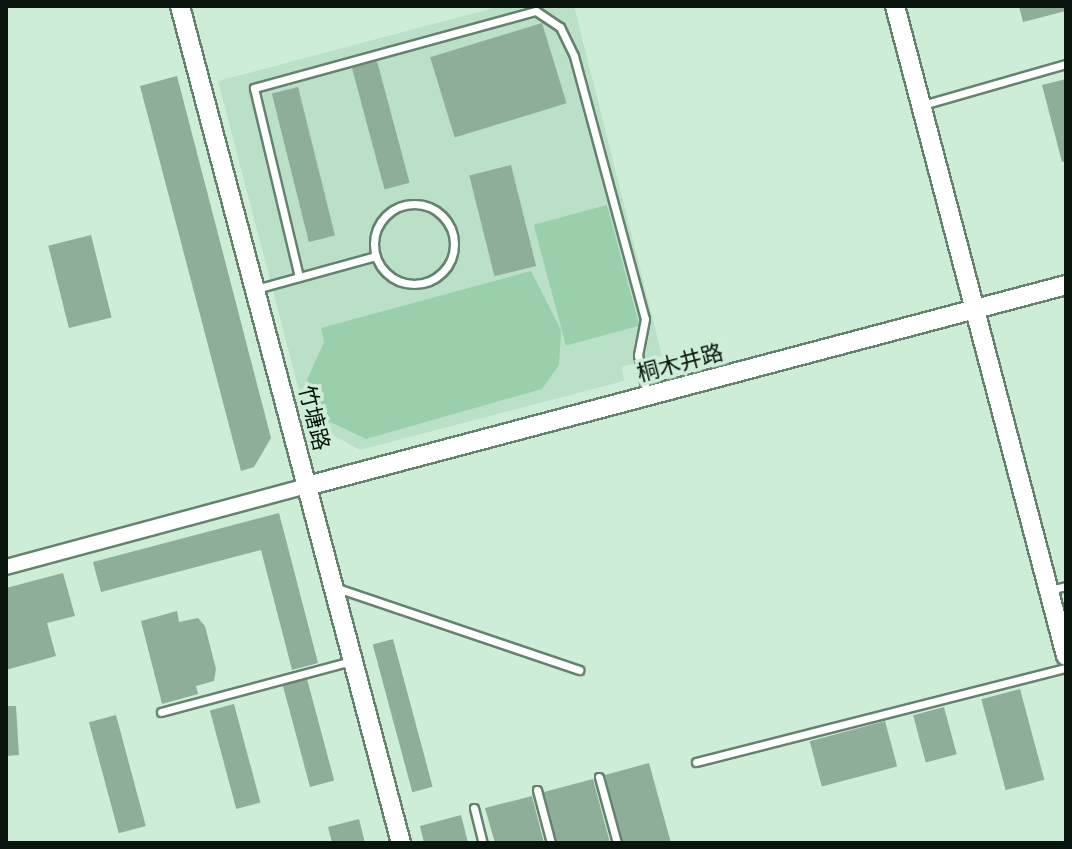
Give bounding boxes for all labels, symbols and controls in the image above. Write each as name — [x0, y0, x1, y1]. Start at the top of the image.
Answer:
street label: 桐木井路 — [634, 339, 726, 387]
street label: 竹塘路 — [293, 383, 335, 453]

